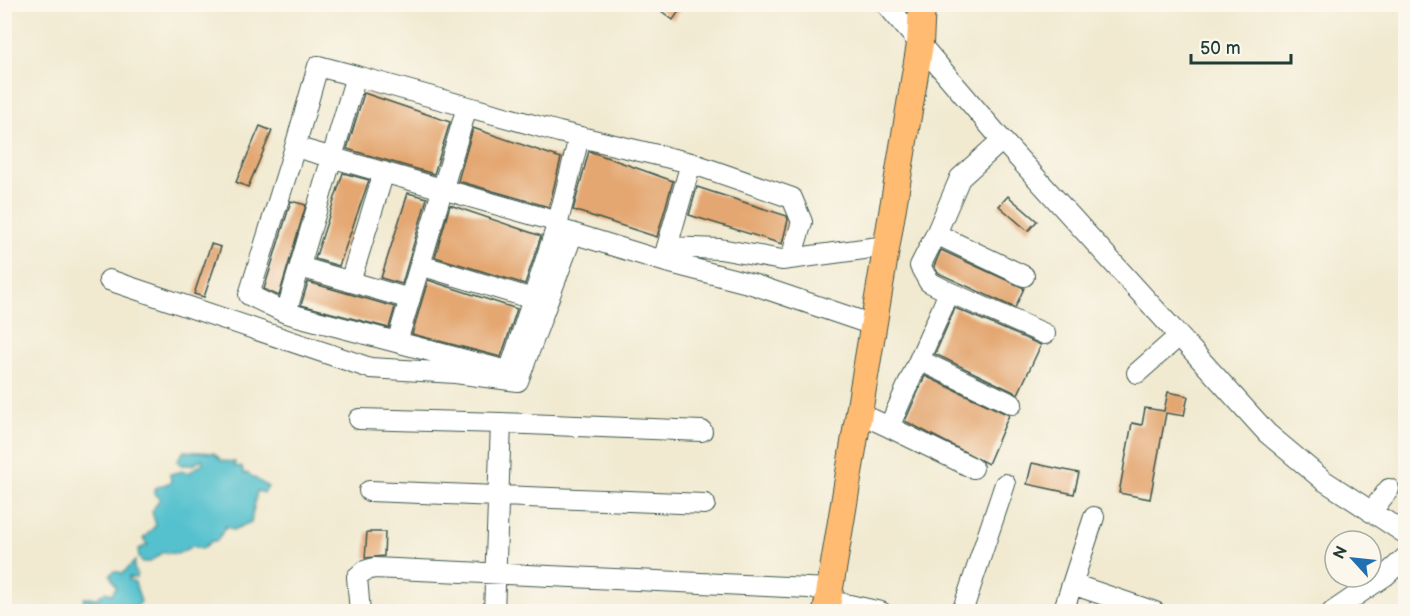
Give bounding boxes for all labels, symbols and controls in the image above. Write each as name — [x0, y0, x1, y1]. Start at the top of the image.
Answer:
scale bar — [1191, 27, 1292, 65]
text: 50 m — [1200, 38, 1241, 59]
north arrow — [1323, 529, 1383, 589]
text: N — [1330, 543, 1352, 563]

